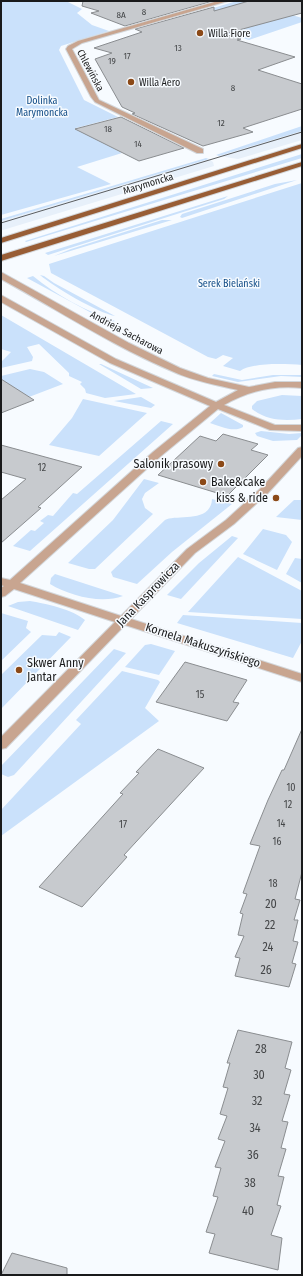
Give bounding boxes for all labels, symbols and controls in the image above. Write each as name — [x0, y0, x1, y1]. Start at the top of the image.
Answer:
house number: 8 — [142, 7, 147, 17]
house number: 8A — [116, 10, 126, 20]
marker: Willa Fiore — [195, 28, 205, 38]
place label: Willa Fiore — [208, 28, 251, 40]
house number: 13 — [174, 43, 182, 53]
street label: Chlewińska — [74, 47, 107, 94]
house number: 17 — [123, 51, 131, 61]
house number: 19 — [108, 56, 116, 66]
marker: Willa Aero — [126, 77, 136, 87]
place label: Willa Aero — [139, 77, 180, 89]
house number: 8 — [231, 83, 236, 93]
park label: Dolinka Marymoncka — [16, 95, 68, 119]
house number: 12 — [217, 118, 225, 128]
house number: 18 — [104, 124, 113, 134]
house number: 14 — [134, 139, 143, 149]
street label: Marymoncka — [122, 171, 175, 197]
park label: Serek Bielański — [198, 277, 260, 290]
street label: Andrieja Sacharowa — [88, 309, 165, 357]
place label: Salonik prasowy — [133, 457, 214, 471]
marker: Salonik prasowy — [216, 459, 226, 469]
house number: 12 — [38, 462, 47, 474]
place label: Bake&cake — [211, 475, 265, 489]
marker: Bake&cake — [198, 477, 208, 487]
place label: kiss & ride — [216, 491, 268, 505]
marker: kiss & ride — [271, 493, 281, 503]
street label: Jana Kasprowicza — [114, 559, 182, 629]
street label: Kornela Makuszyńskiego — [144, 620, 262, 670]
place label: Skwer Anny Jantar — [27, 656, 84, 684]
marker: Skwer Anny Jantar — [14, 665, 24, 675]
house number: 15 — [196, 689, 205, 701]
house number: 10 — [286, 782, 296, 794]
house number: 12 — [284, 799, 293, 811]
house number: 14 — [277, 818, 286, 830]
house number: 17 — [119, 819, 127, 831]
house number: 16 — [273, 836, 281, 848]
house number: 18 — [269, 878, 277, 890]
house number: 20 — [265, 897, 277, 911]
house number: 22 — [265, 918, 275, 932]
house number: 24 — [263, 940, 274, 954]
house number: 26 — [260, 963, 272, 977]
house number: 28 — [255, 1042, 267, 1056]
house number: 30 — [253, 1068, 265, 1082]
house number: 32 — [252, 1094, 262, 1108]
house number: 34 — [249, 1121, 261, 1135]
house number: 36 — [247, 1148, 259, 1162]
house number: 38 — [244, 1176, 256, 1190]
house number: 40 — [242, 1204, 254, 1218]

